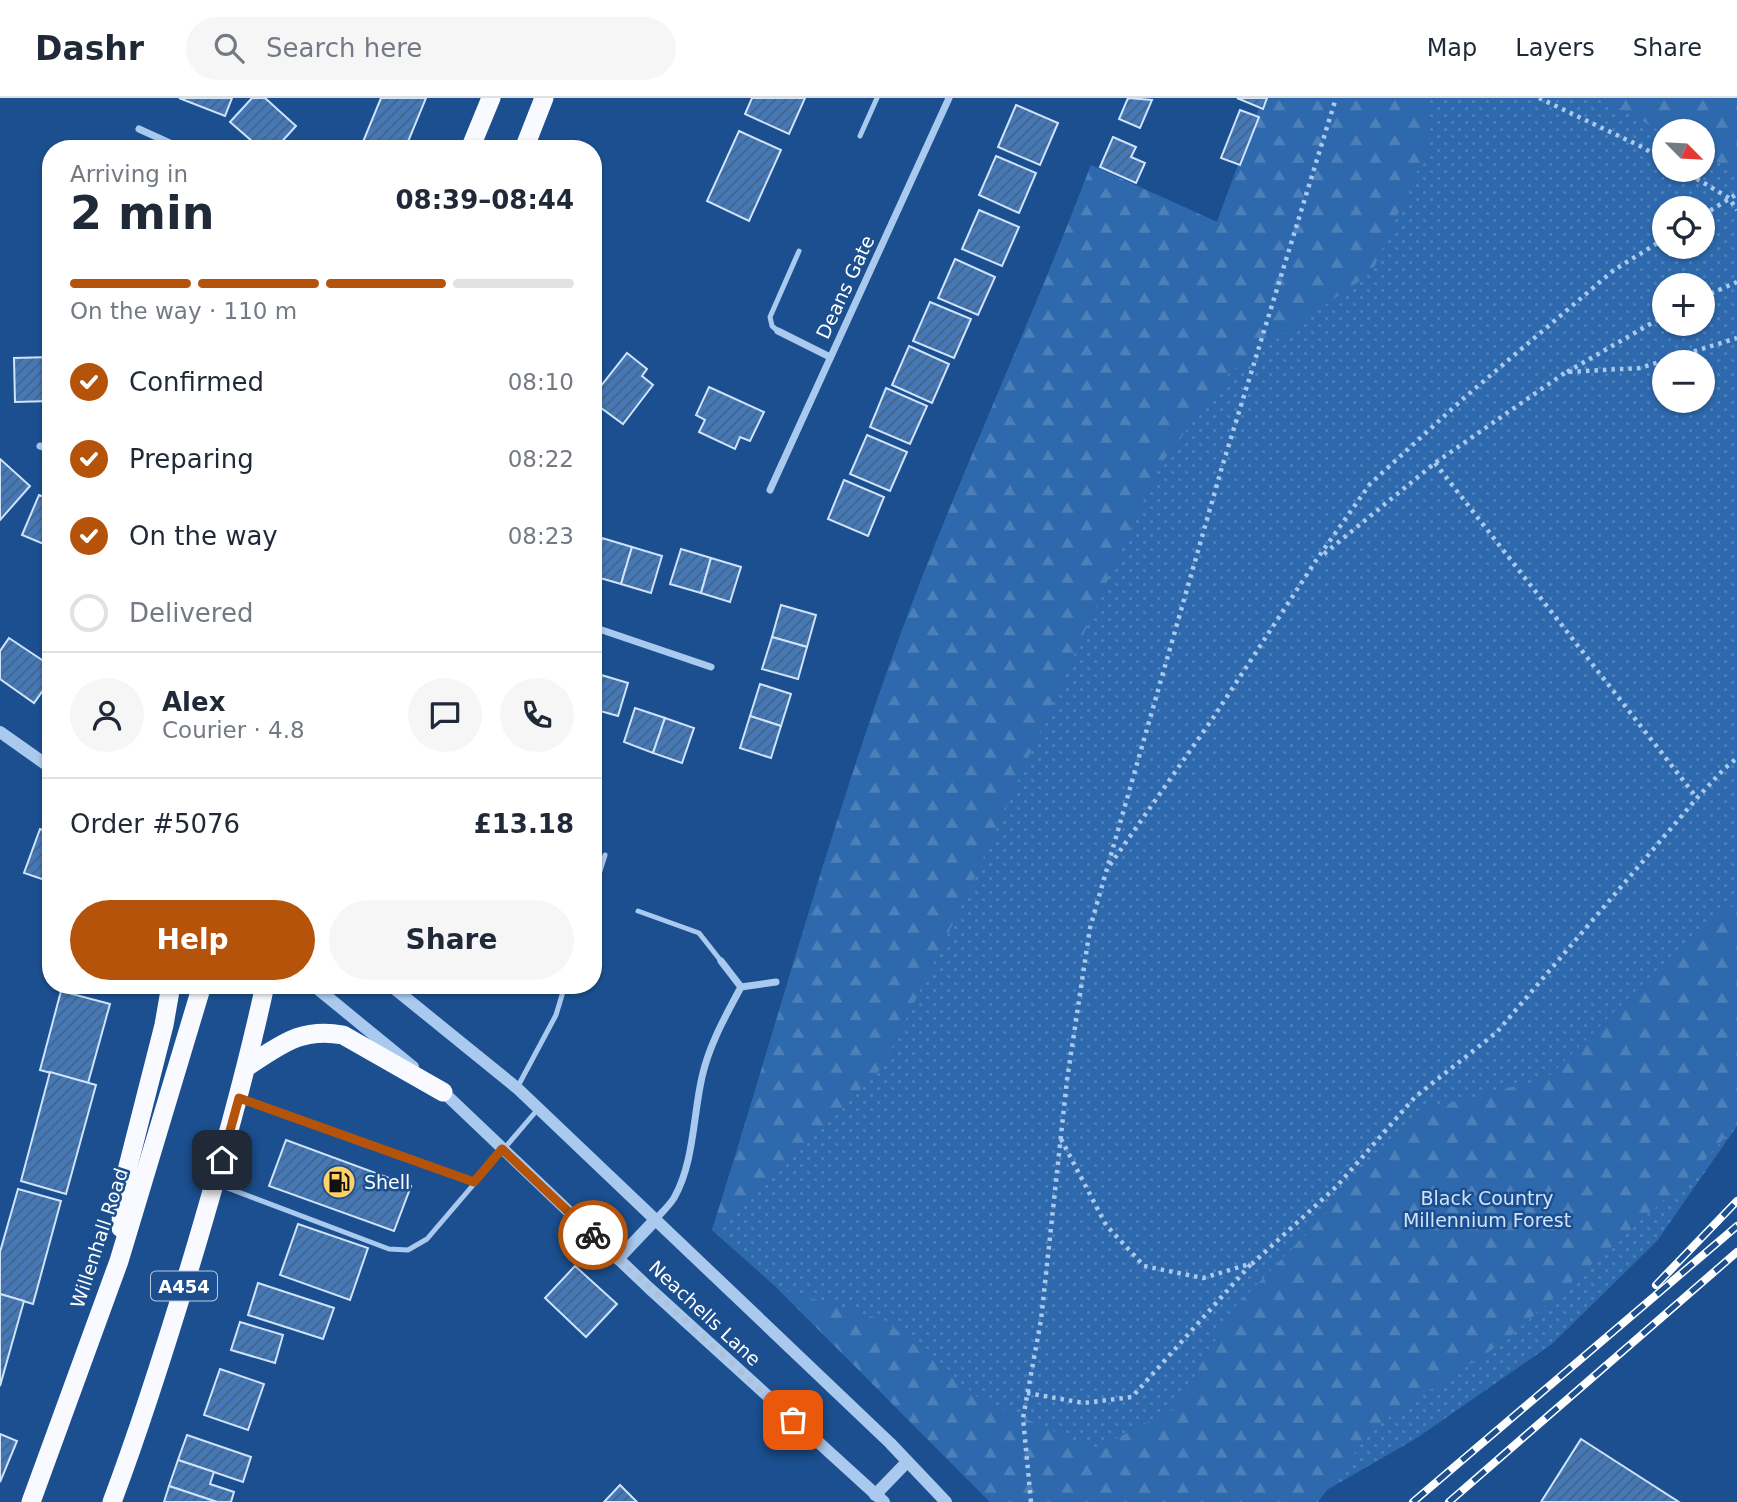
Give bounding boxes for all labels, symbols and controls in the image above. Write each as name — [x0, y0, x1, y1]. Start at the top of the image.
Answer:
search box — [186, 17, 676, 80]
text: Dashr — [35, 29, 144, 68]
icon: search — [210, 29, 248, 67]
text: Search here — [266, 33, 422, 63]
text: Map — [1427, 34, 1477, 62]
text: Layers — [1515, 34, 1595, 62]
text: Share — [1633, 34, 1702, 62]
north arrow — [1652, 119, 1715, 182]
map controls — [1652, 119, 1715, 413]
text: Arriving in — [70, 161, 188, 187]
text: 08:39–08:44 — [395, 185, 574, 215]
text: 2 min — [70, 186, 214, 240]
button: locate — [1652, 196, 1715, 259]
street label: Deans Gate — [811, 232, 879, 342]
button: + — [1652, 273, 1715, 336]
text: On the way · 110 m — [70, 298, 297, 324]
button: − — [1652, 350, 1715, 413]
icon: check — [70, 363, 108, 401]
text: Confirmed — [129, 367, 264, 397]
text: 08:10 — [508, 369, 574, 395]
icon: check — [70, 440, 108, 478]
text: Preparing — [129, 444, 254, 474]
text: 08:22 — [508, 446, 574, 472]
icon: check — [70, 517, 108, 555]
text: On the way — [129, 521, 278, 551]
text: 08:23 — [508, 523, 574, 549]
text: Delivered — [129, 598, 253, 628]
button: person — [70, 678, 144, 752]
button: chat — [408, 678, 482, 752]
button: phone — [500, 678, 574, 752]
text: Alex — [162, 687, 225, 717]
text: Courier · 4.8 — [162, 717, 305, 743]
text: Order #5076 — [70, 809, 240, 839]
text: £13.18 — [474, 809, 574, 839]
button: Help — [70, 900, 315, 980]
button: Share — [329, 900, 574, 980]
pin — [192, 1130, 252, 1190]
icon: home — [203, 1141, 241, 1179]
fuel station icon: Shell — [320, 1163, 358, 1201]
street label: Willenhall Road — [66, 1165, 132, 1311]
place label: Shell — [364, 1171, 410, 1193]
park label: Black Country Millennium Forest — [1403, 1187, 1571, 1231]
courier — [558, 1200, 628, 1270]
icon: bike — [574, 1216, 612, 1254]
street label: Neachells Lane — [645, 1256, 765, 1370]
road number: A454 — [151, 1272, 217, 1301]
pin — [763, 1390, 823, 1450]
icon: bag — [774, 1401, 812, 1439]

